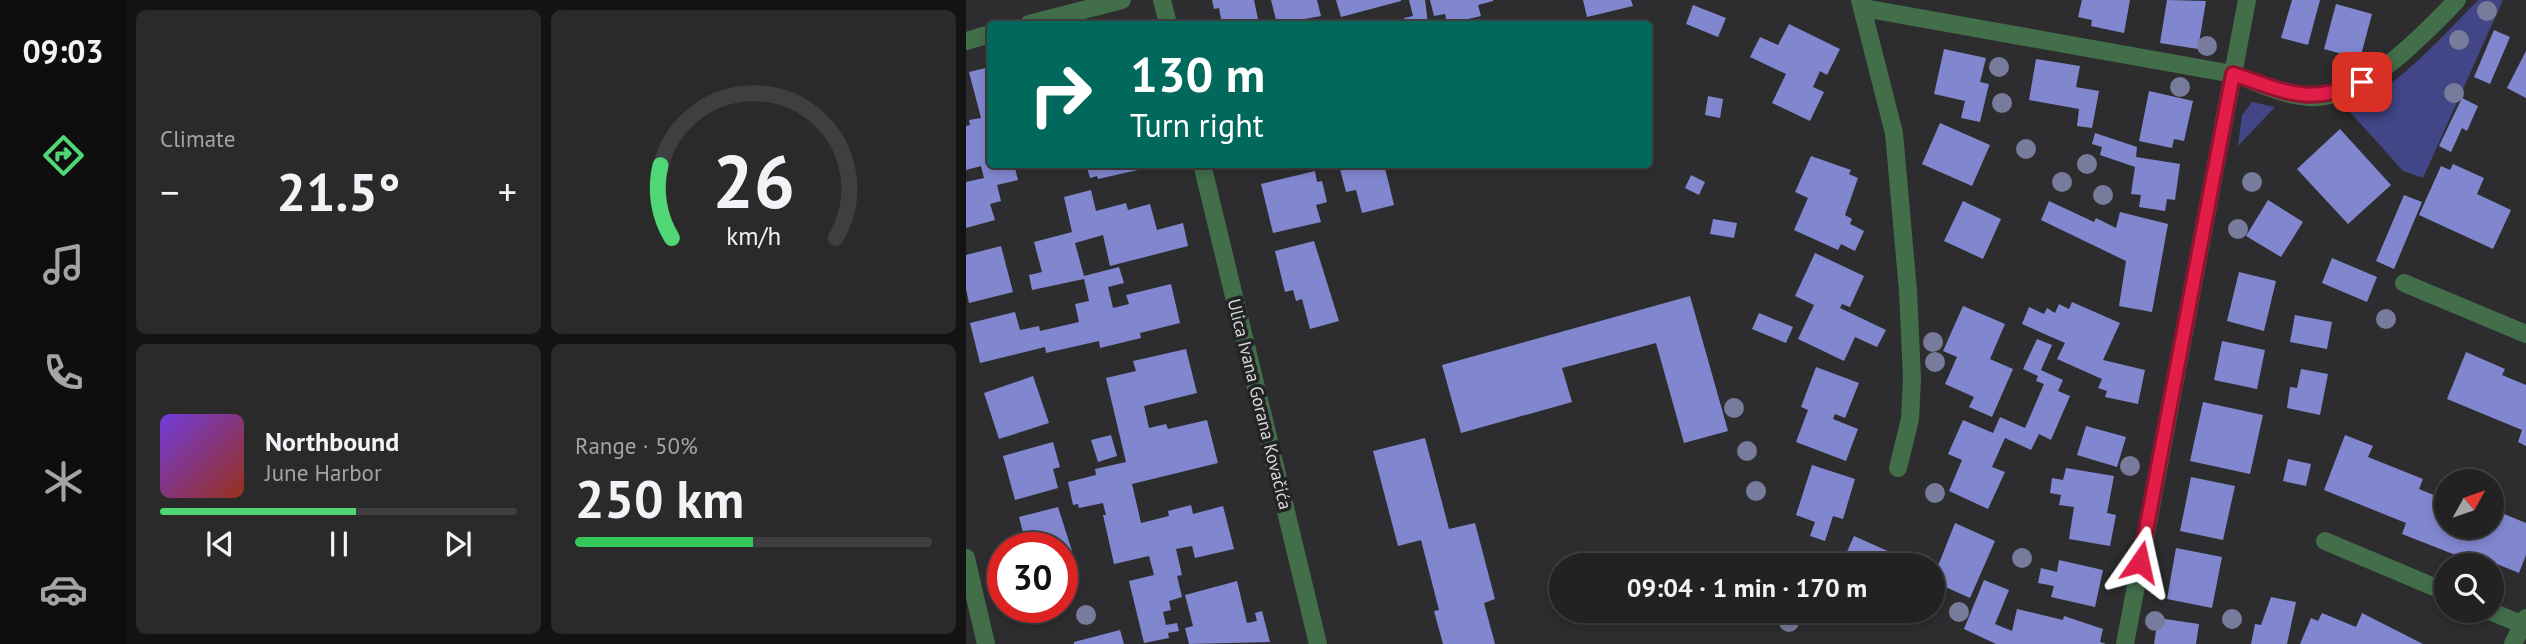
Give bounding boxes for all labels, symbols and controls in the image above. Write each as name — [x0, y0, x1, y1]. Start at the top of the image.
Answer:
text: 09:03 — [22, 30, 104, 72]
text: 130 m — [1130, 42, 1265, 106]
icon: right — [1015, 49, 1106, 140]
pin — [2332, 52, 2392, 112]
icon: arrive — [2343, 63, 2381, 101]
text: Turn right — [1130, 104, 1264, 146]
text: Climate — [160, 124, 235, 153]
icon: directions — [39, 131, 88, 180]
text: 26 — [712, 134, 795, 228]
text: 21.5° — [277, 158, 400, 225]
text: − — [160, 167, 179, 216]
text: + — [498, 167, 517, 216]
text: km/h — [726, 220, 781, 252]
icon: music — [39, 240, 88, 289]
street label: Ulica Ivana Gorana Kovačića — [1223, 296, 1297, 512]
icon: phone — [39, 348, 88, 397]
text: Northbound — [265, 425, 399, 458]
text: Range · 50% — [575, 431, 698, 460]
icon: climate — [39, 457, 88, 506]
text: June Harbor — [265, 458, 382, 487]
text: 250 km — [575, 465, 744, 532]
north arrow — [2434, 469, 2504, 539]
map controls — [2434, 469, 2504, 623]
icon: previous — [201, 525, 239, 563]
icon: pause — [320, 525, 358, 563]
icon: next — [439, 525, 477, 563]
position arrow — [2103, 525, 2177, 599]
speed limit sign: 30 — [987, 532, 1078, 623]
button: search — [2434, 553, 2504, 623]
icon: car — [39, 565, 88, 614]
text: 09:04 · 1 min · 170 m — [1627, 571, 1867, 604]

